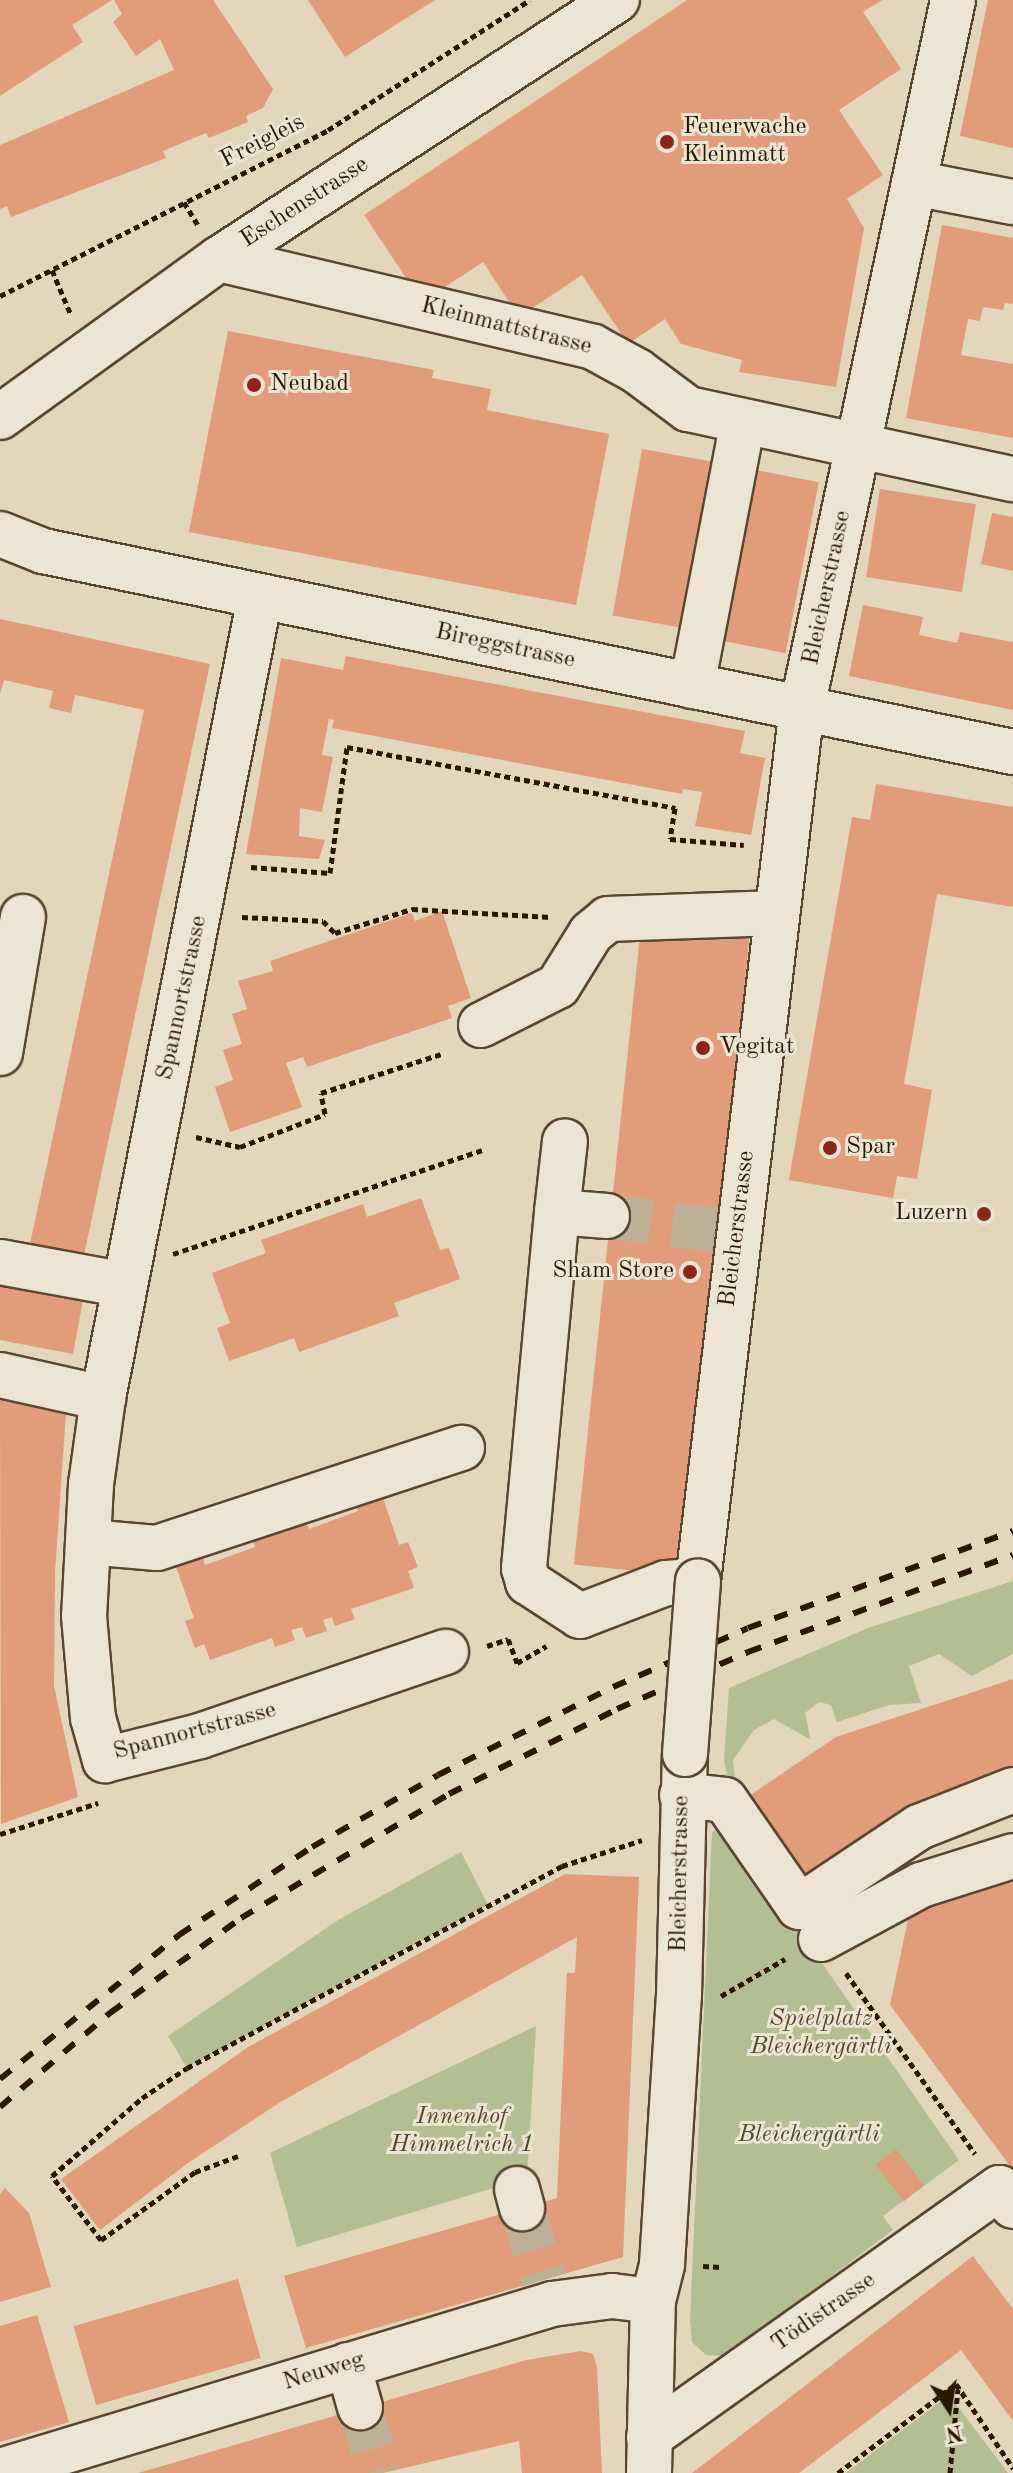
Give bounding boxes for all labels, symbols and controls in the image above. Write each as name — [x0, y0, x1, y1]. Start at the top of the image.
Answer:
street label: Freigleis — [216, 109, 310, 175]
place label: Feuerwache Kleinmatt — [683, 114, 807, 170]
marker: Feuerwache Kleinmatt — [658, 133, 676, 151]
street label: Eschenstrasse — [236, 151, 374, 255]
street label: Kleinmattstrasse — [418, 292, 594, 362]
place label: Neubad — [270, 371, 349, 399]
marker: Neubad — [245, 376, 263, 394]
street label: Bleicherstrasse — [798, 508, 858, 668]
street label: Bireggstrasse — [432, 618, 578, 676]
street label: Spannortstrasse — [151, 913, 215, 1083]
place label: Vegitat — [719, 1034, 794, 1062]
marker: Vegitat — [694, 1039, 712, 1057]
place label: Spar — [846, 1134, 895, 1162]
marker: Spar — [821, 1139, 839, 1157]
street label: Bleicherstrasse — [714, 1149, 762, 1309]
place label: Luzern — [895, 1200, 968, 1228]
marker: Luzern — [975, 1205, 993, 1223]
place label: Sham Store — [552, 1258, 674, 1286]
marker: Sham Store — [681, 1263, 699, 1281]
street label: Spannortstrasse — [110, 1696, 280, 1768]
street label: Bleicherstrasse — [665, 1795, 697, 1953]
park label: Spielplatz Bleichergärtli — [750, 2006, 892, 2062]
park label: Innenhof Himmelrich 1 — [390, 2104, 534, 2160]
park label: Bleichergärtli — [738, 2122, 880, 2150]
street label: Tödistrasse — [766, 2267, 882, 2359]
street label: Neuweg — [280, 2346, 368, 2398]
north arrow — [909, 2369, 989, 2449]
text: N — [943, 2420, 964, 2445]

